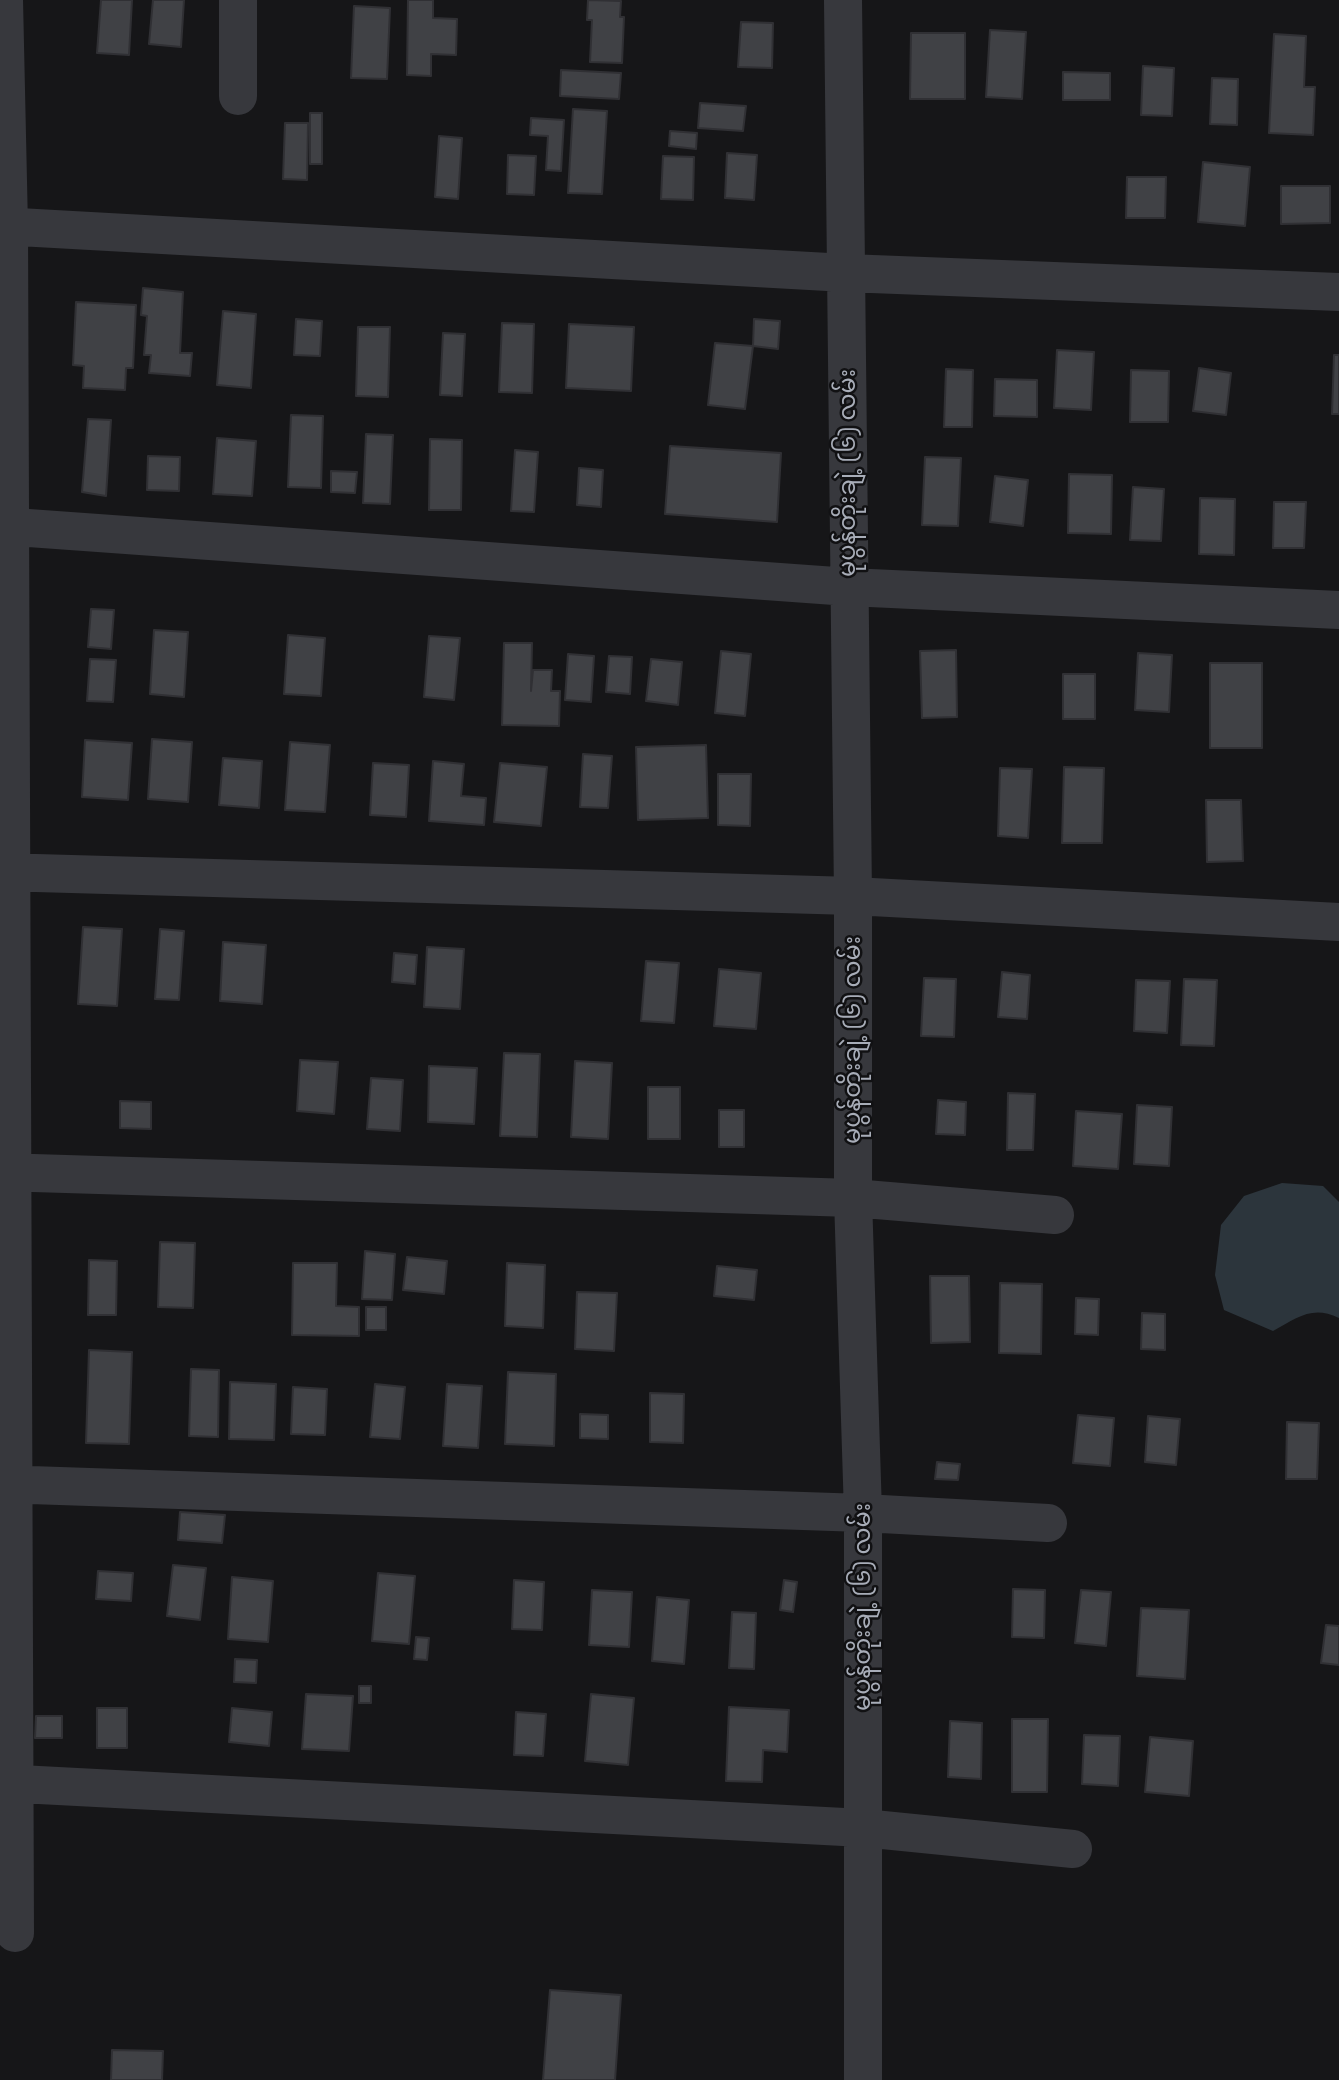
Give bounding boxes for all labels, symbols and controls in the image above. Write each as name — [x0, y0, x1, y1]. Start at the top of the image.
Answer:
street label: မုပွန်တိုးချဲ့ (၆) လမ်း — [834, 369, 862, 577]
street label: မုပွန်တိုးချဲ့ (၆) လမ်း — [839, 936, 867, 1144]
street label: မုပွန်တိုးချဲ့ (၆) လမ်း — [849, 1503, 877, 1711]

